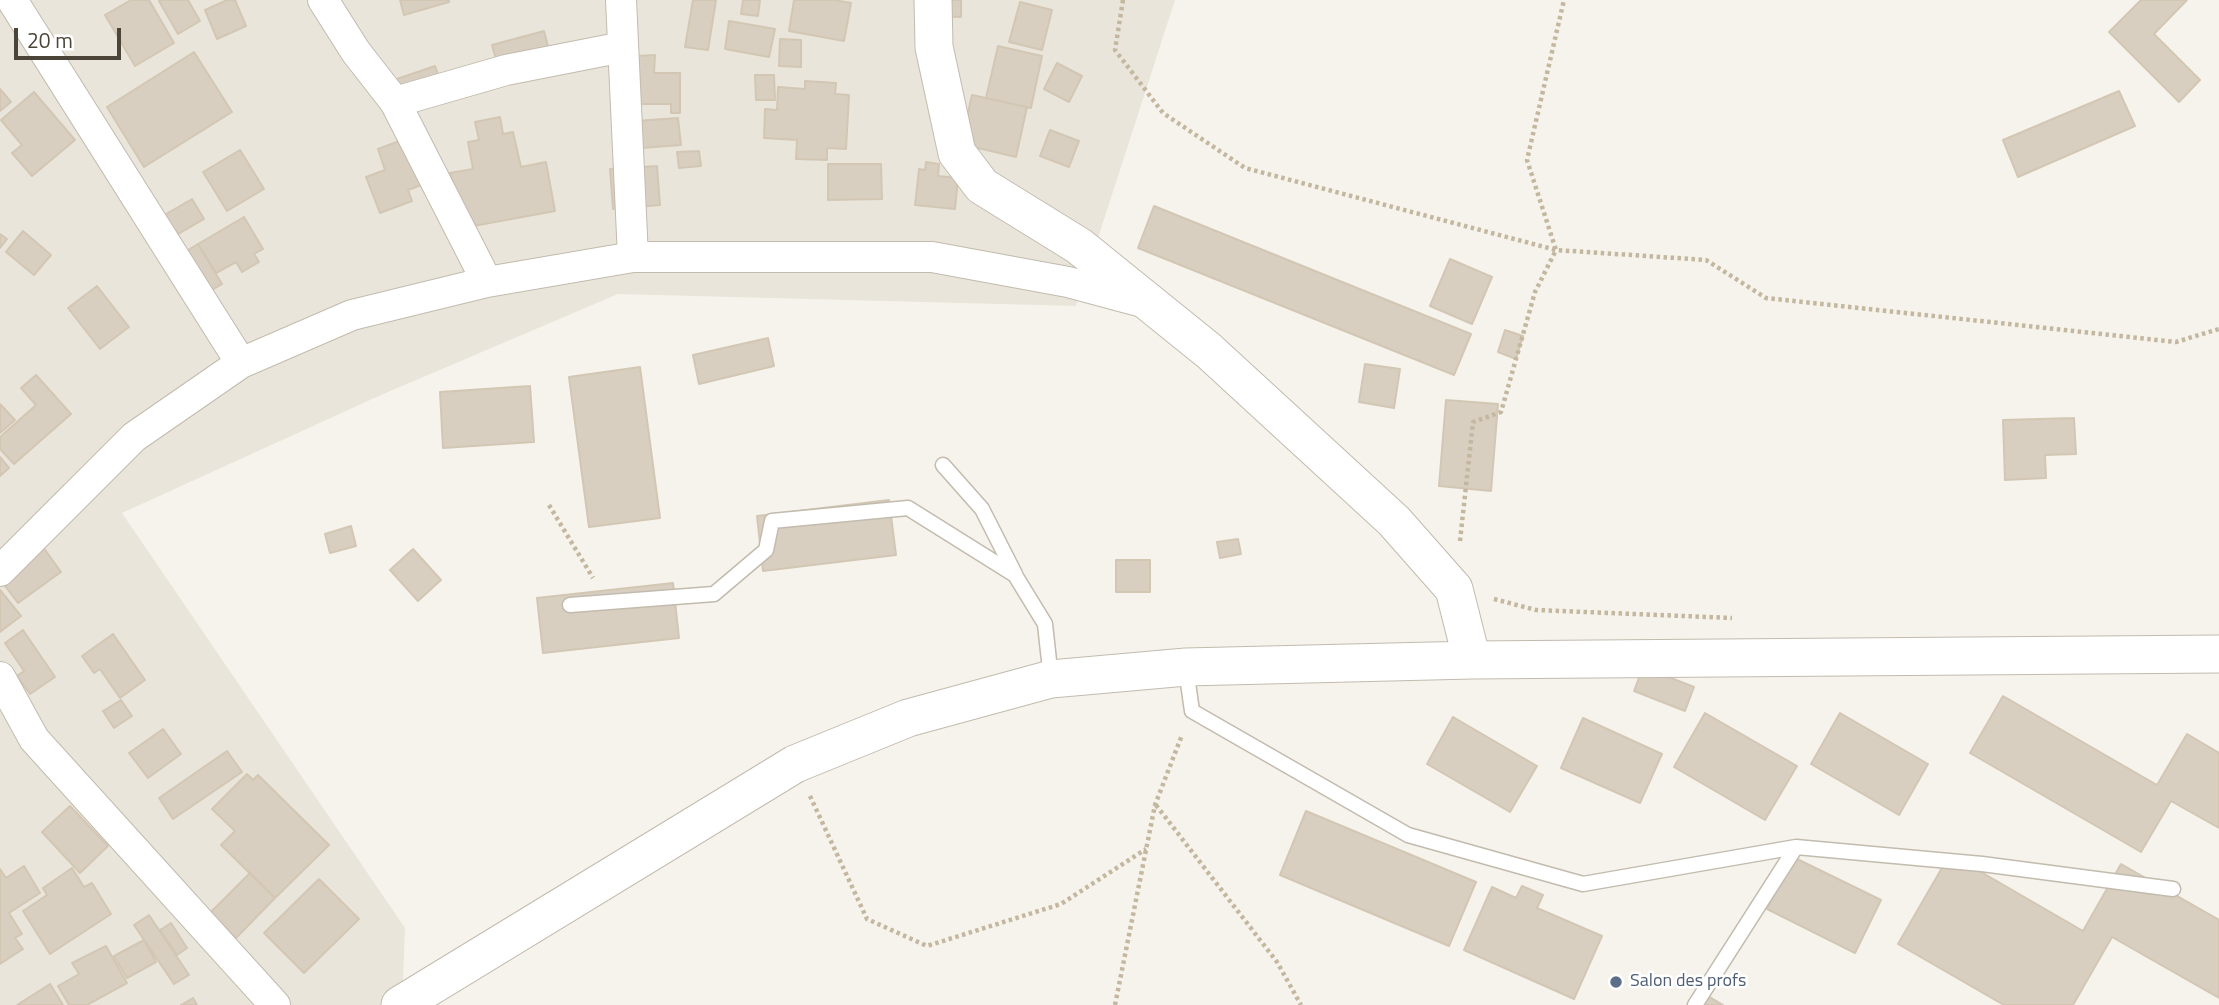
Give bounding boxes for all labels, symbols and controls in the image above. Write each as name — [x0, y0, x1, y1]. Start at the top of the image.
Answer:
scale bar — [18, 14, 124, 58]
text: 20 m — [27, 24, 73, 56]
place label: Salon des profs — [1630, 971, 1746, 993]
marker: Salon des profs — [1608, 974, 1624, 990]

